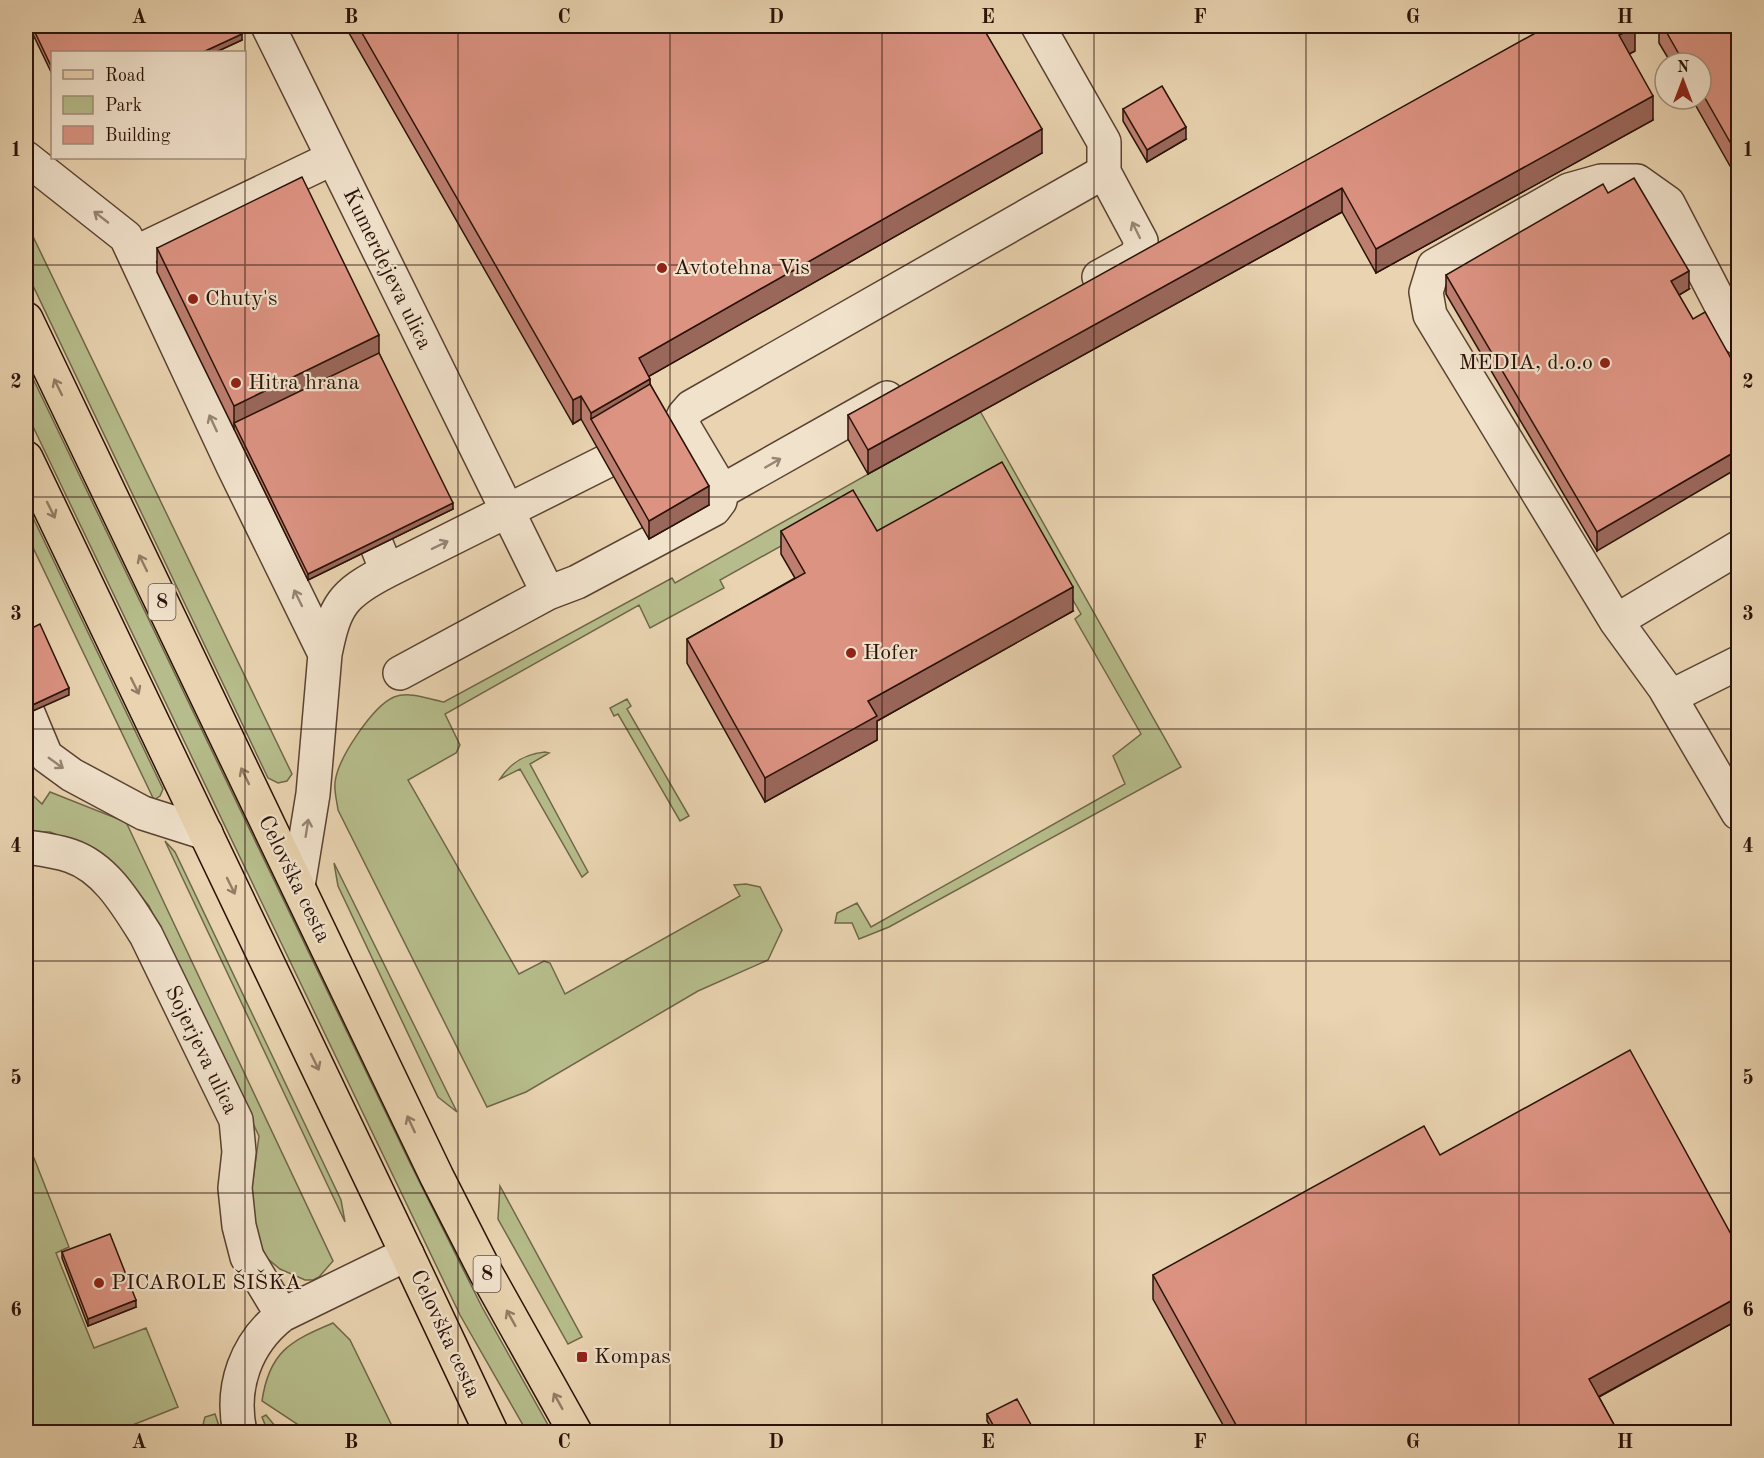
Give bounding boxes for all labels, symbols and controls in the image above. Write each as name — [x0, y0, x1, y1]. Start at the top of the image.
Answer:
text: A — [131, 8, 147, 28]
text: B — [344, 8, 358, 28]
text: C — [557, 8, 571, 28]
text: D — [768, 8, 784, 28]
text: E — [981, 8, 995, 28]
text: F — [1193, 8, 1207, 28]
text: G — [1406, 8, 1420, 28]
text: H — [1617, 8, 1633, 28]
legend — [51, 51, 246, 159]
north arrow — [1653, 51, 1713, 111]
text: N — [1677, 60, 1690, 76]
text: Road — [105, 67, 145, 85]
text: Park — [105, 97, 142, 115]
text: Building — [105, 127, 171, 145]
text: 1 — [10, 141, 22, 161]
text: 1 — [1742, 141, 1754, 161]
street label: Kumerdejeva ulica — [339, 185, 435, 353]
one-way arrow — [94, 211, 110, 224]
one-way arrow — [1129, 221, 1141, 239]
place label: Avtotehna Vis — [674, 257, 810, 279]
marker: Avtotehna Vis — [655, 261, 669, 275]
place label: Chuty's — [205, 288, 278, 310]
marker: Chuty's — [186, 292, 200, 306]
place label: MEDIA, d.o.o — [1459, 352, 1593, 374]
marker: MEDIA, d.o.o — [1598, 356, 1612, 370]
place label: Hitra hrana — [248, 372, 360, 394]
text: 2 — [10, 373, 22, 393]
text: 2 — [1742, 373, 1754, 393]
marker: Hitra hrana — [229, 376, 243, 390]
one-way arrow — [52, 379, 64, 397]
one-way arrow — [207, 414, 218, 432]
one-way arrow — [764, 456, 781, 468]
one-way arrow — [45, 501, 57, 519]
one-way arrow — [431, 539, 449, 551]
one-way arrow — [136, 554, 148, 572]
road number: 8 — [148, 584, 176, 620]
one-way arrow — [291, 590, 303, 608]
text: 3 — [10, 605, 22, 625]
text: 3 — [1742, 605, 1754, 625]
place label: Hofer — [863, 642, 918, 664]
marker: Hofer — [844, 646, 858, 660]
one-way arrow — [130, 677, 142, 695]
one-way arrow — [47, 757, 63, 769]
one-way arrow — [239, 768, 251, 786]
street label: Celovška cesta — [254, 812, 334, 946]
one-way arrow — [302, 819, 313, 839]
text: 4 — [10, 837, 22, 857]
text: 4 — [1742, 837, 1754, 857]
one-way arrow — [226, 877, 238, 895]
street label: Sojerjeva ulica — [160, 982, 242, 1118]
one-way arrow — [310, 1053, 322, 1071]
text: 5 — [10, 1068, 22, 1089]
text: 5 — [1742, 1068, 1754, 1089]
one-way arrow — [405, 1116, 417, 1134]
road number: 8 — [474, 1256, 500, 1292]
street label: Celovška cesta — [406, 1267, 484, 1401]
place label: PICAROLE ŠIŠKA — [111, 1269, 302, 1294]
marker: PICAROLE ŠIŠKA — [92, 1276, 106, 1290]
text: 6 — [10, 1301, 22, 1321]
text: 6 — [1742, 1301, 1754, 1321]
one-way arrow — [505, 1310, 517, 1327]
place label: Kompas — [594, 1346, 671, 1368]
marker: Kompas — [575, 1350, 589, 1364]
one-way arrow — [551, 1393, 563, 1410]
text: A — [131, 1433, 147, 1453]
text: B — [344, 1433, 358, 1453]
text: C — [557, 1433, 571, 1453]
text: D — [768, 1433, 784, 1453]
text: E — [981, 1433, 995, 1453]
text: F — [1193, 1433, 1207, 1453]
text: G — [1406, 1433, 1420, 1453]
text: H — [1617, 1433, 1633, 1453]

